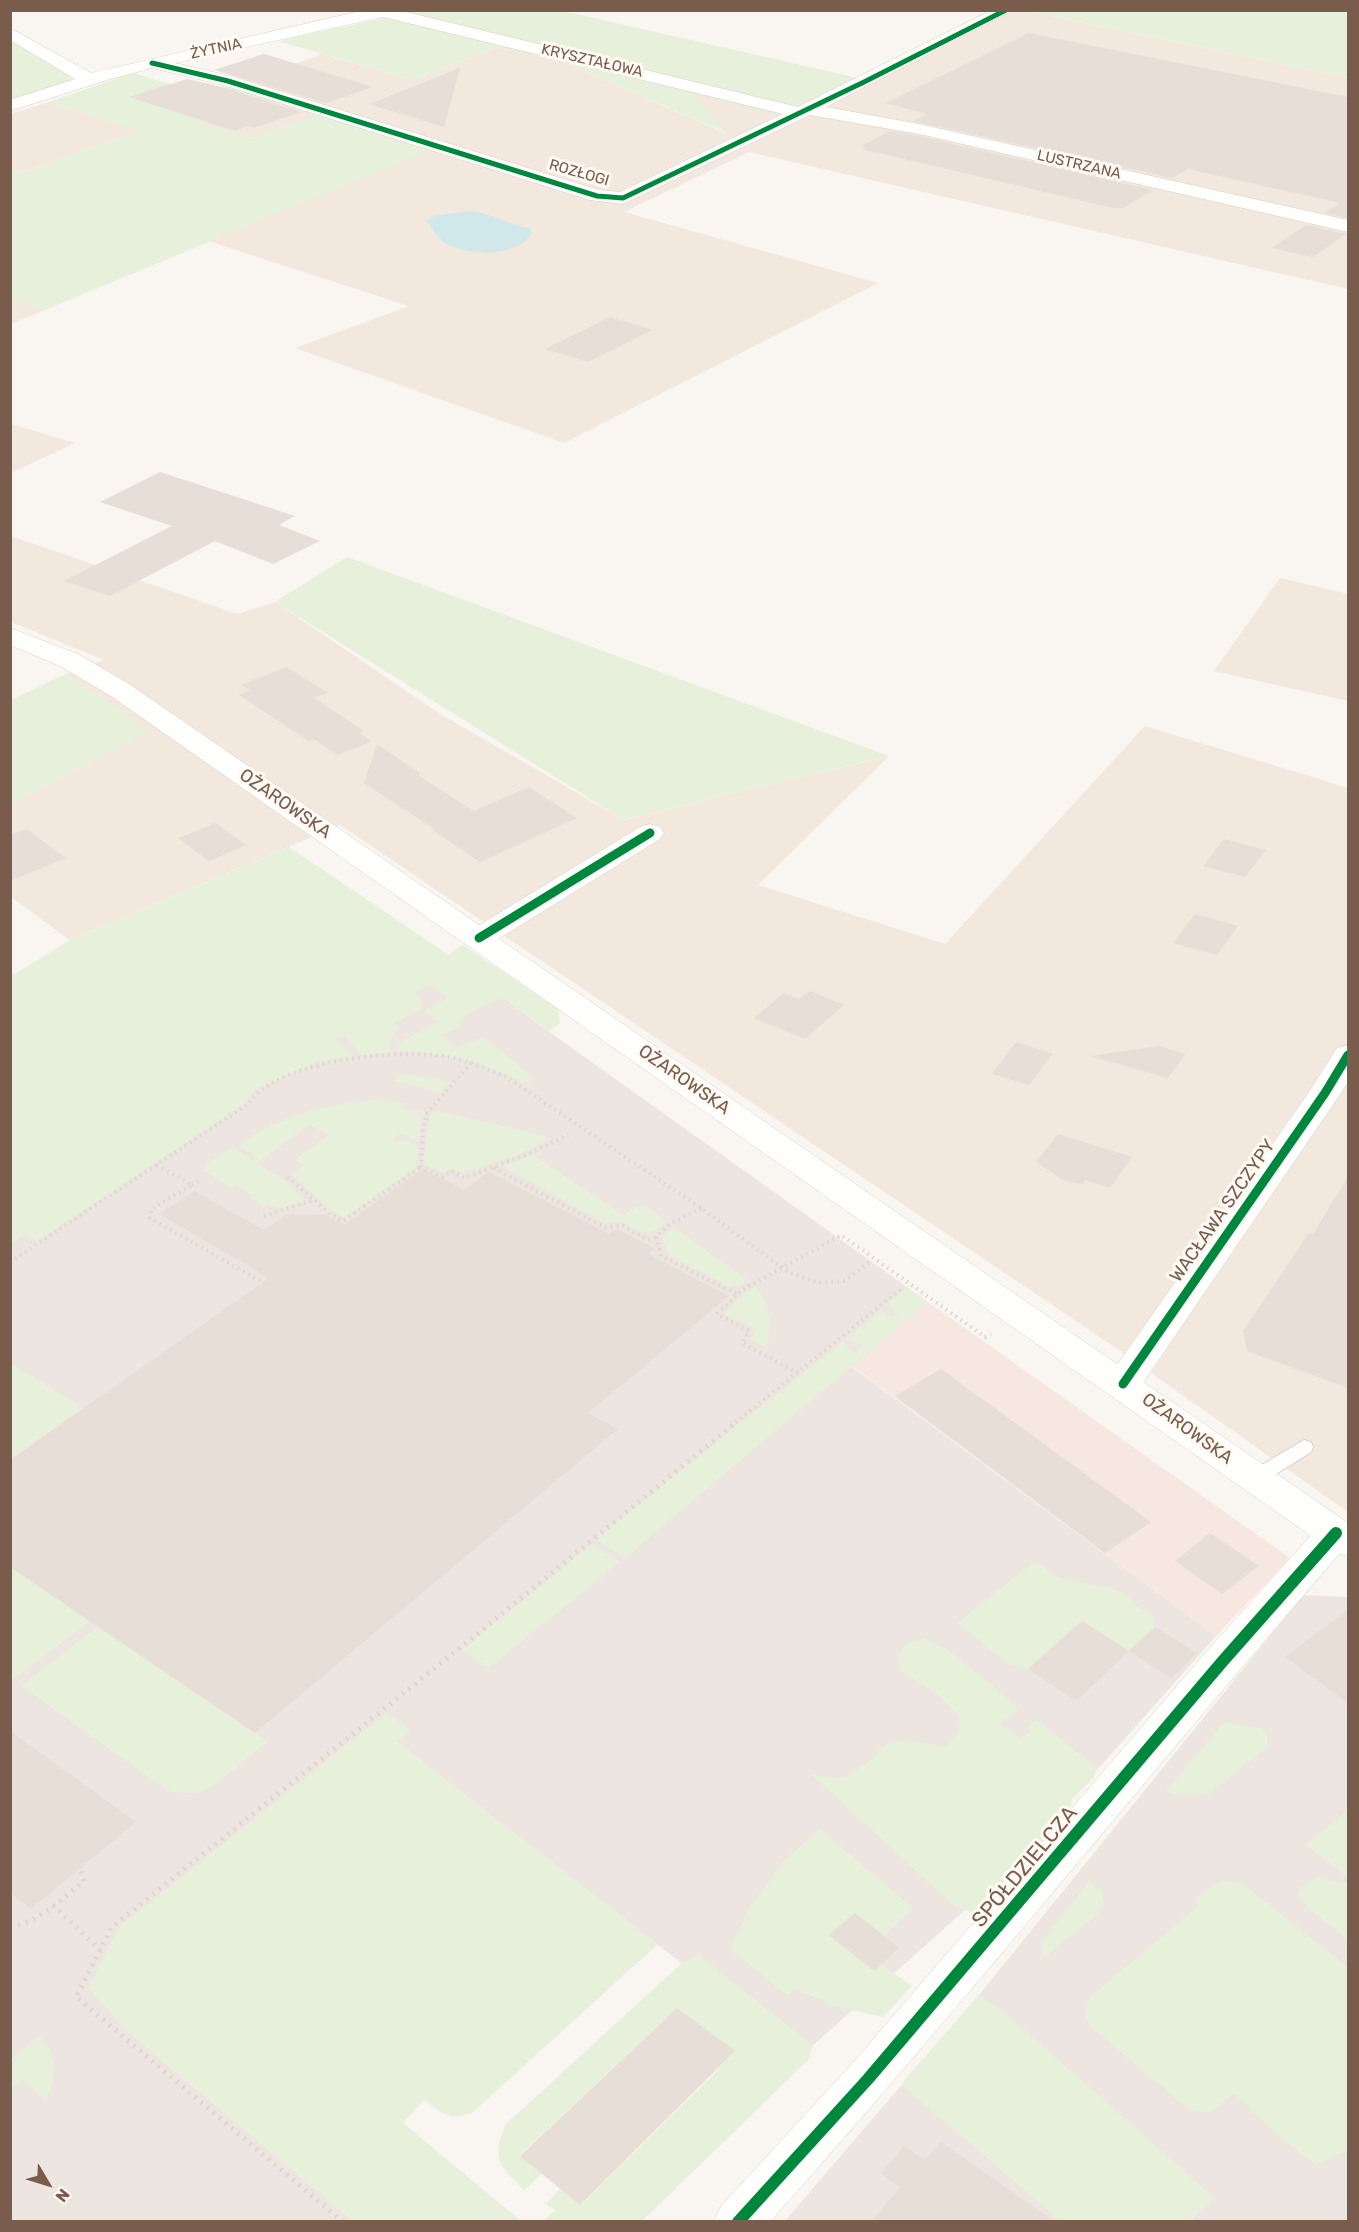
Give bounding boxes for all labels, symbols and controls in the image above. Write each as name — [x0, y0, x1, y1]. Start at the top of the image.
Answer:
street label: ŻYTNIA — [189, 35, 243, 63]
street label: KRYSZTAŁOWA — [539, 41, 645, 81]
street label: LUSTRZANA — [1035, 147, 1123, 183]
street label: ROZŁOGI — [547, 156, 611, 190]
street label: OŻAROWSKA — [235, 764, 335, 844]
street label: OŻAROWSKA — [634, 1040, 734, 1120]
street label: WACŁAWA SZCZYPY — [1166, 1136, 1280, 1286]
street label: OŻAROWSKA — [1137, 1389, 1237, 1469]
street label: SPÓŁDZIELCZA — [967, 1801, 1083, 1933]
north arrow — [18, 2154, 78, 2214]
text: N — [52, 2185, 74, 2206]

